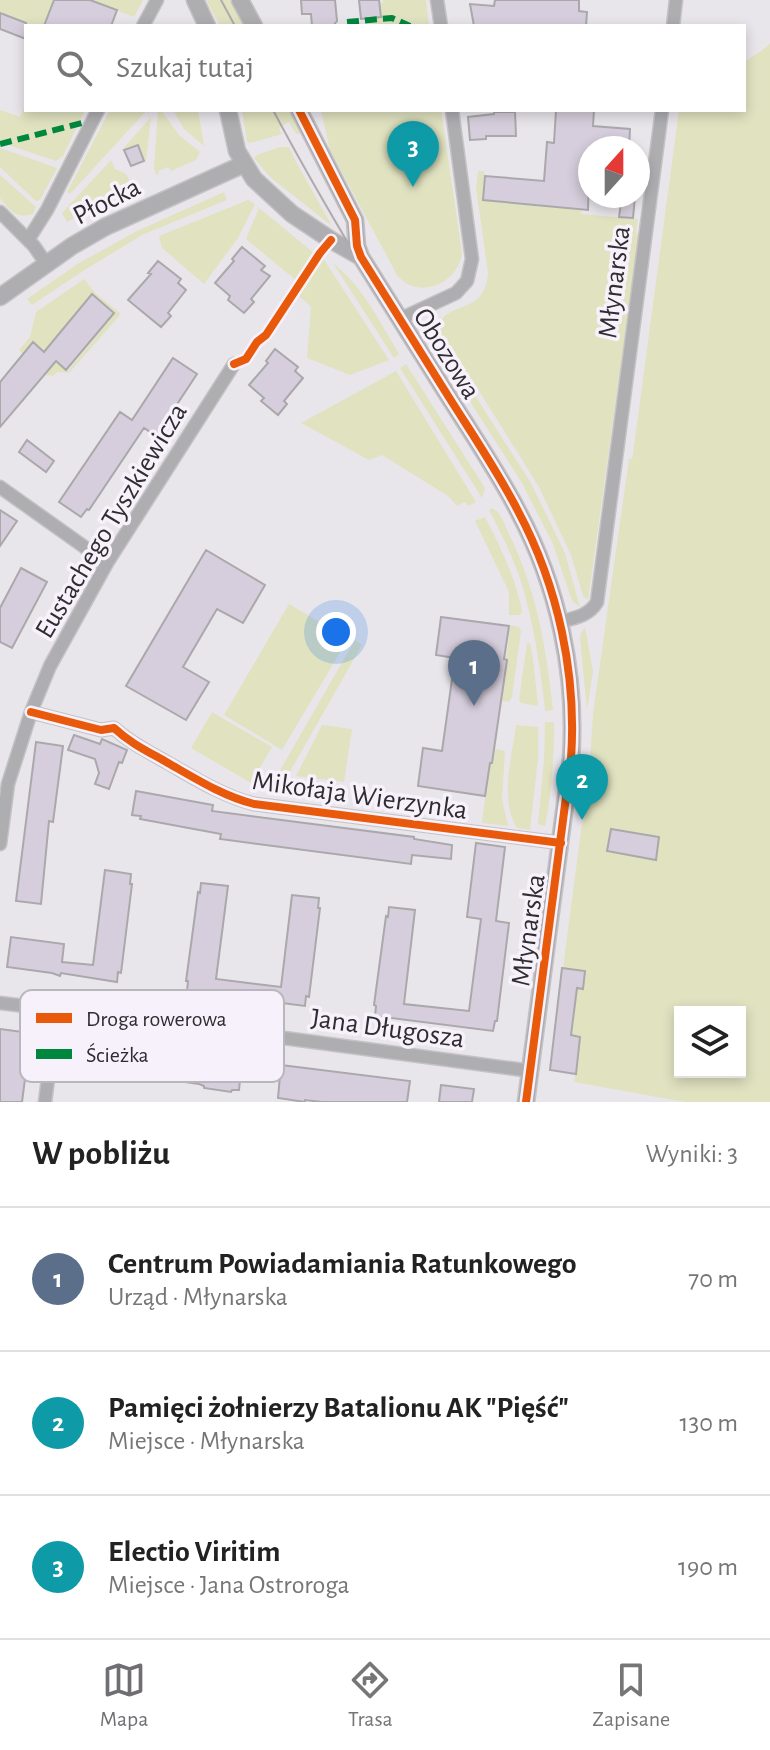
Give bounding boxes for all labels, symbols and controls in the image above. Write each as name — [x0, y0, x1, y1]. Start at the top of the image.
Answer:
search box — [24, 24, 746, 112]
icon: search — [52, 46, 96, 90]
text: Szukaj tutaj — [116, 53, 254, 83]
pin: 3 — [387, 121, 439, 187]
north arrow — [578, 136, 650, 208]
street label: Płocka — [69, 173, 145, 230]
street label: Młynarska — [594, 224, 636, 340]
street label: Obozowa — [408, 304, 485, 405]
street label: Eustachego Tyszkiewicza — [31, 399, 193, 643]
your location — [316, 612, 356, 652]
pin: 1 — [448, 640, 500, 706]
pin: 2 — [556, 754, 608, 820]
street label: Mikołaja Wierzynka — [250, 767, 469, 825]
street label: Młynarska — [507, 872, 551, 988]
legend — [20, 990, 284, 1082]
street label: Jana Długosza — [309, 1004, 466, 1054]
map controls — [674, 1006, 746, 1078]
button: layers — [674, 1006, 746, 1078]
text: Droga rowerowa — [86, 1008, 227, 1030]
text: Ścieżka — [86, 1042, 149, 1066]
text: W pobliżu — [32, 1137, 170, 1171]
text: Wyniki: 3 — [645, 1141, 738, 1167]
text: Centrum Powiadamiania Ratunkowego — [108, 1249, 577, 1279]
text: 1 — [53, 1266, 63, 1292]
text: 70 m — [688, 1266, 738, 1292]
text: Urząd · Młynarska — [108, 1284, 288, 1310]
text: Pamięci żołnierzy Batalionu AK "Pięść" — [108, 1393, 569, 1423]
text: 2 — [52, 1410, 64, 1436]
text: 130 m — [680, 1410, 738, 1436]
text: Miejsce · Młynarska — [108, 1428, 305, 1454]
text: Electio Viritim — [108, 1537, 280, 1567]
text: 3 — [52, 1554, 64, 1580]
text: 190 m — [678, 1554, 738, 1580]
text: Miejsce · Jana Ostroroga — [108, 1572, 350, 1598]
tab: Mapa — [100, 1658, 148, 1732]
tab: Trasa — [348, 1658, 393, 1732]
tab: Zapisane — [592, 1658, 670, 1732]

